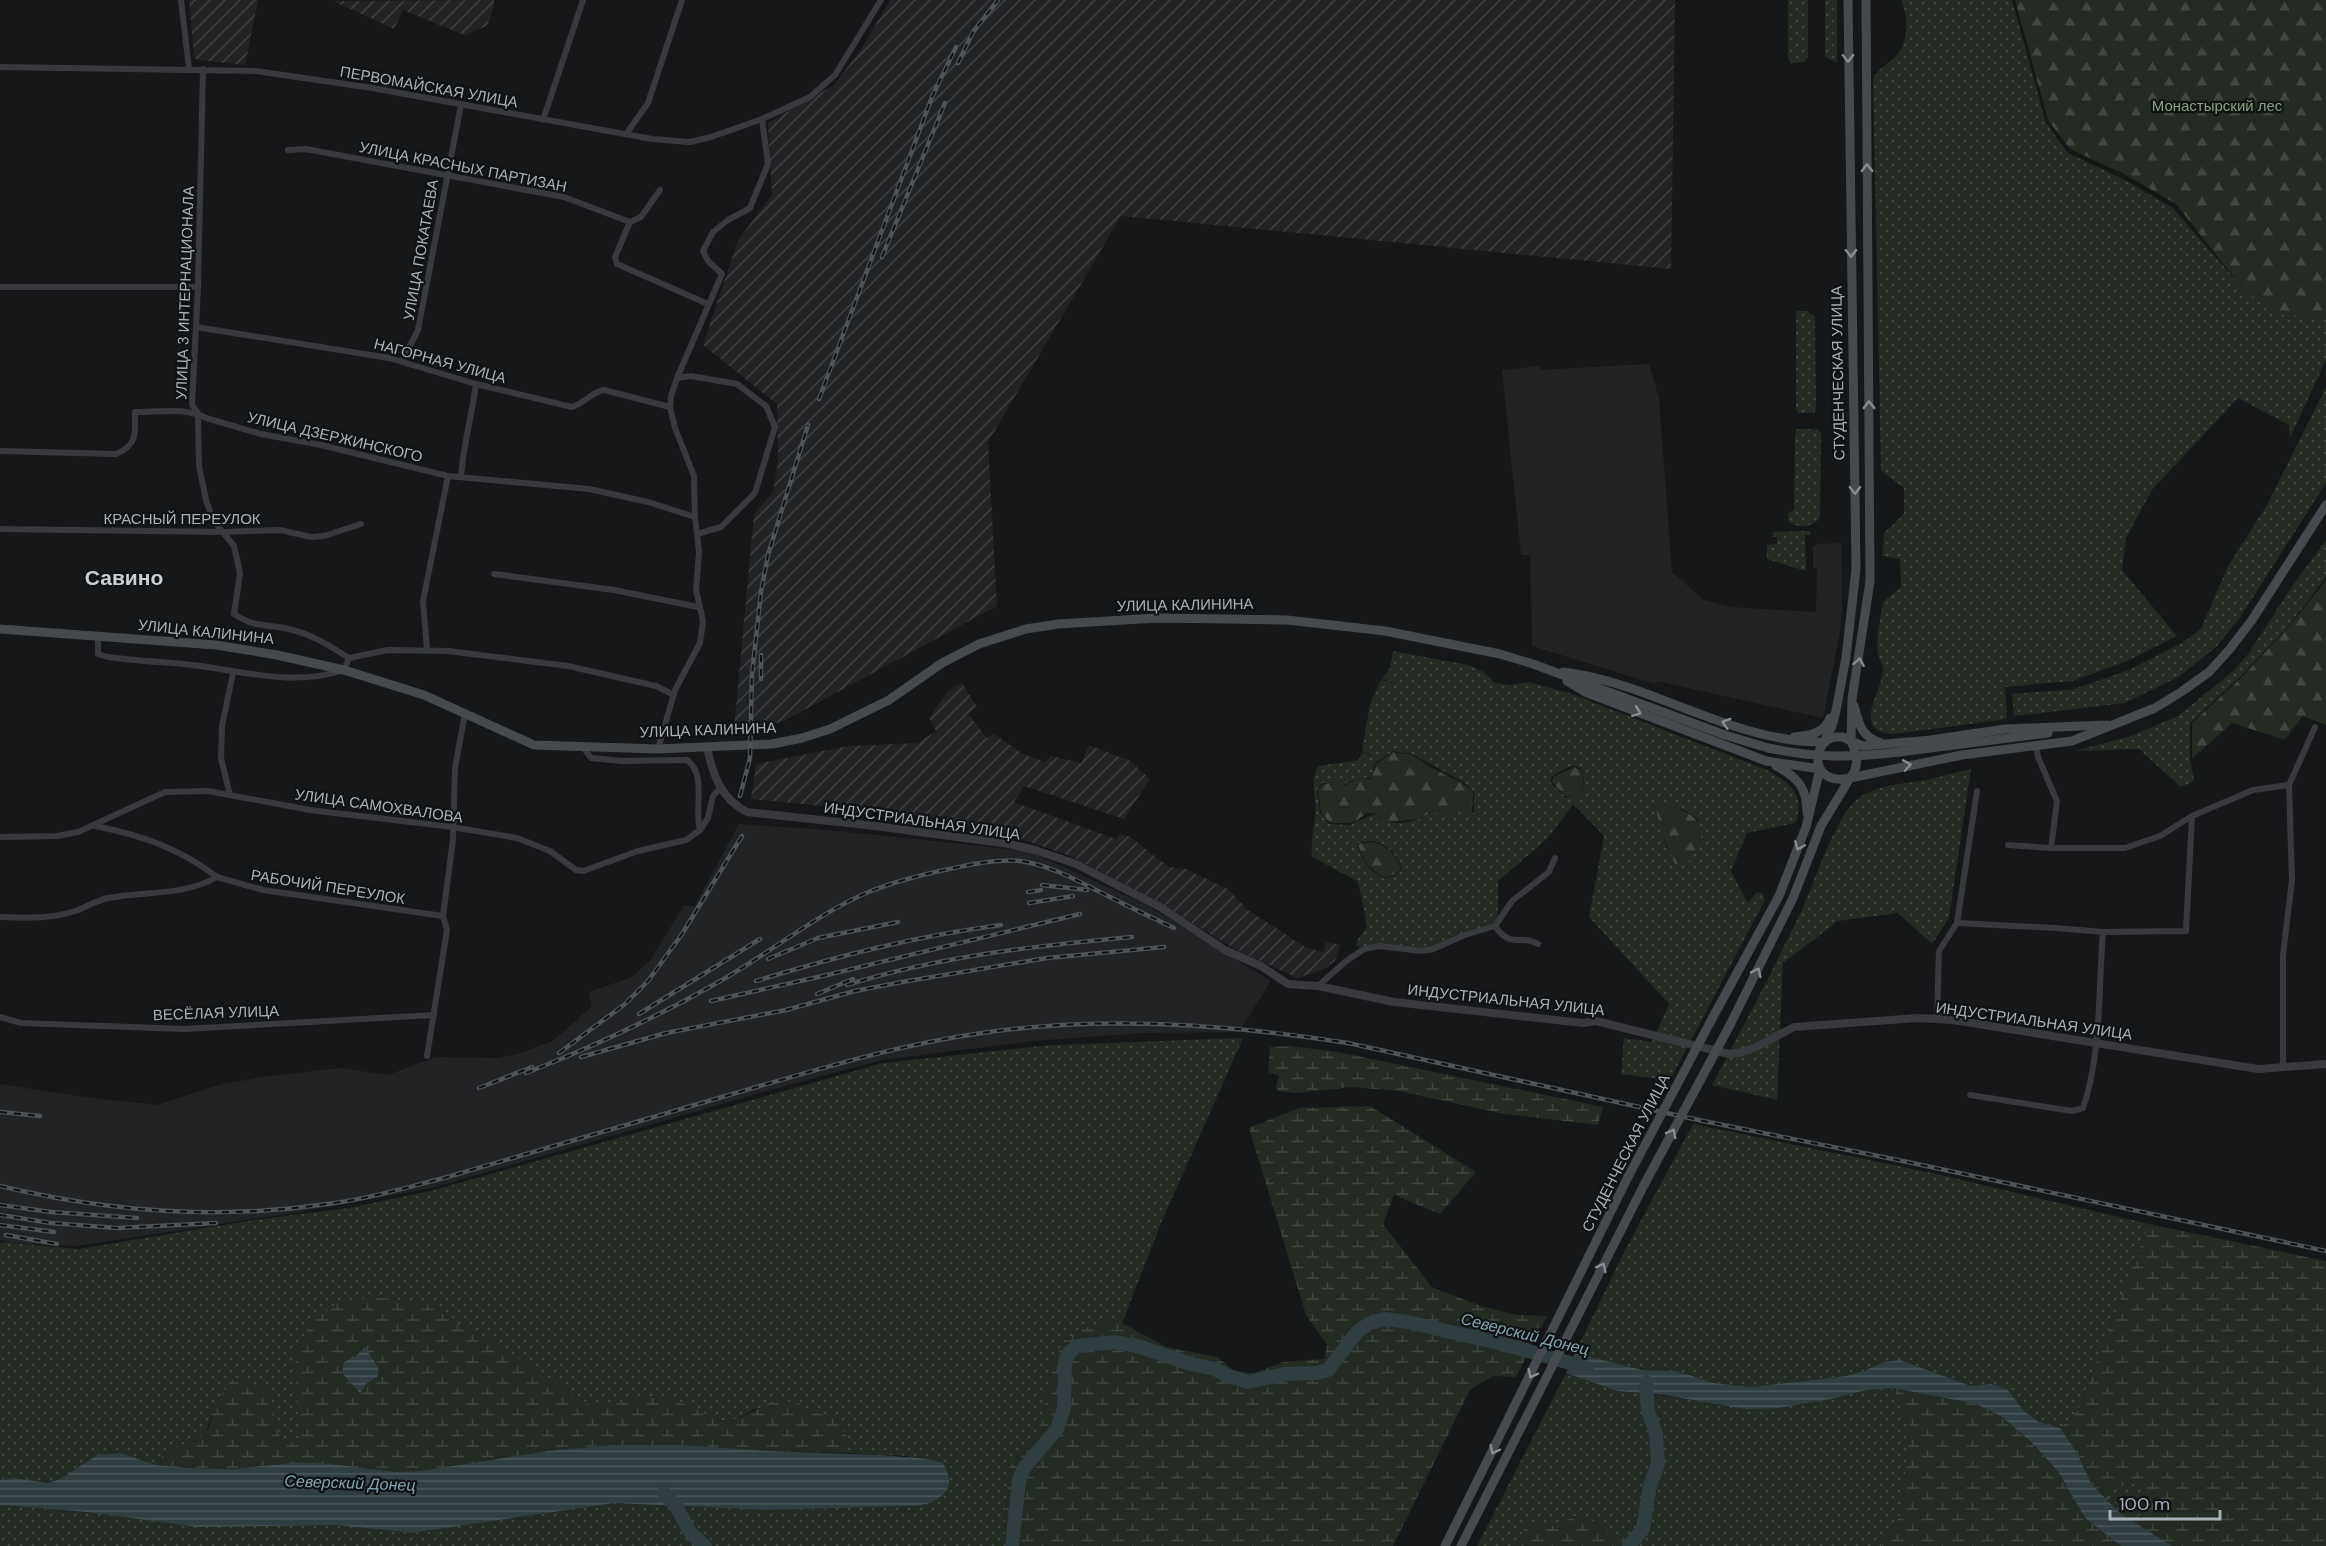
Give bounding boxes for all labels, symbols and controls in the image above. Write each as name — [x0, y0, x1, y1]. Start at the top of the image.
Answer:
one-way arrow — [1842, 54, 1854, 63]
street label: ПЕРВОМАЙСКАЯ УЛИЦА — [338, 61, 520, 113]
park label: Монастырский лес — [2152, 96, 2283, 116]
street label: УЛИЦА КРАСНЫХ ПАРТИЗАН — [357, 137, 569, 197]
one-way arrow — [1861, 164, 1873, 173]
street label: УЛИЦА ПОКАТАЕВА — [399, 178, 443, 322]
street label: УЛИЦА 3 ИНТЕРНАЦИОНАЛА — [171, 186, 199, 400]
one-way arrow — [1845, 249, 1858, 258]
street label: СТУДЕНЧЕСКАЯ УЛИЦА — [1826, 286, 1850, 460]
street label: НАГОРНАЯ УЛИЦА — [372, 334, 508, 388]
one-way arrow — [1863, 401, 1876, 410]
street label: УЛИЦА ДЗЕРЖИНСКОГО — [245, 407, 425, 467]
one-way arrow — [1849, 486, 1861, 495]
street label: КРАСНЫЙ ПЕРЕУЛОК — [103, 509, 261, 529]
district label: Савино — [85, 564, 163, 592]
street label: УЛИЦА КАЛИНИНА — [1116, 594, 1254, 616]
street label: УЛИЦА КАЛИНИНА — [137, 615, 275, 649]
one-way arrow — [1852, 657, 1864, 667]
one-way arrow — [1631, 705, 1642, 718]
street label: УЛИЦА КАЛИНИНА — [639, 718, 777, 742]
one-way arrow — [1721, 718, 1732, 730]
one-way arrow — [1901, 759, 1911, 772]
street label: УЛИЦА САМОХВАЛОВА — [294, 784, 464, 828]
street label: ИНДУСТРИАЛЬНАЯ УЛИЦА — [822, 797, 1022, 845]
one-way arrow — [1794, 839, 1806, 850]
street label: РАБОЧИЙ ПЕРЕУЛОК — [250, 865, 407, 909]
one-way arrow — [1749, 968, 1761, 979]
street label: ИНДУСТРИАЛЬНАЯ УЛИЦА — [1406, 980, 1606, 1020]
street label: ИНДУСТРИАЛЬНАЯ УЛИЦА — [1934, 997, 2134, 1045]
street label: ВЕСЁЛАЯ УЛИЦА — [153, 1001, 279, 1025]
street label: СТУДЕНЧЕСКАЯ УЛИЦА — [1577, 1071, 1675, 1235]
one-way arrow — [1665, 1129, 1676, 1139]
one-way arrow — [1595, 1263, 1606, 1273]
water label: Северский Донец — [1459, 1308, 1591, 1360]
one-way arrow — [1528, 1368, 1539, 1378]
one-way arrow — [1490, 1444, 1501, 1454]
water label: Северский Донец — [284, 1470, 416, 1496]
scale bar — [2110, 1483, 2220, 1521]
text: 100 m — [2119, 1492, 2170, 1516]

